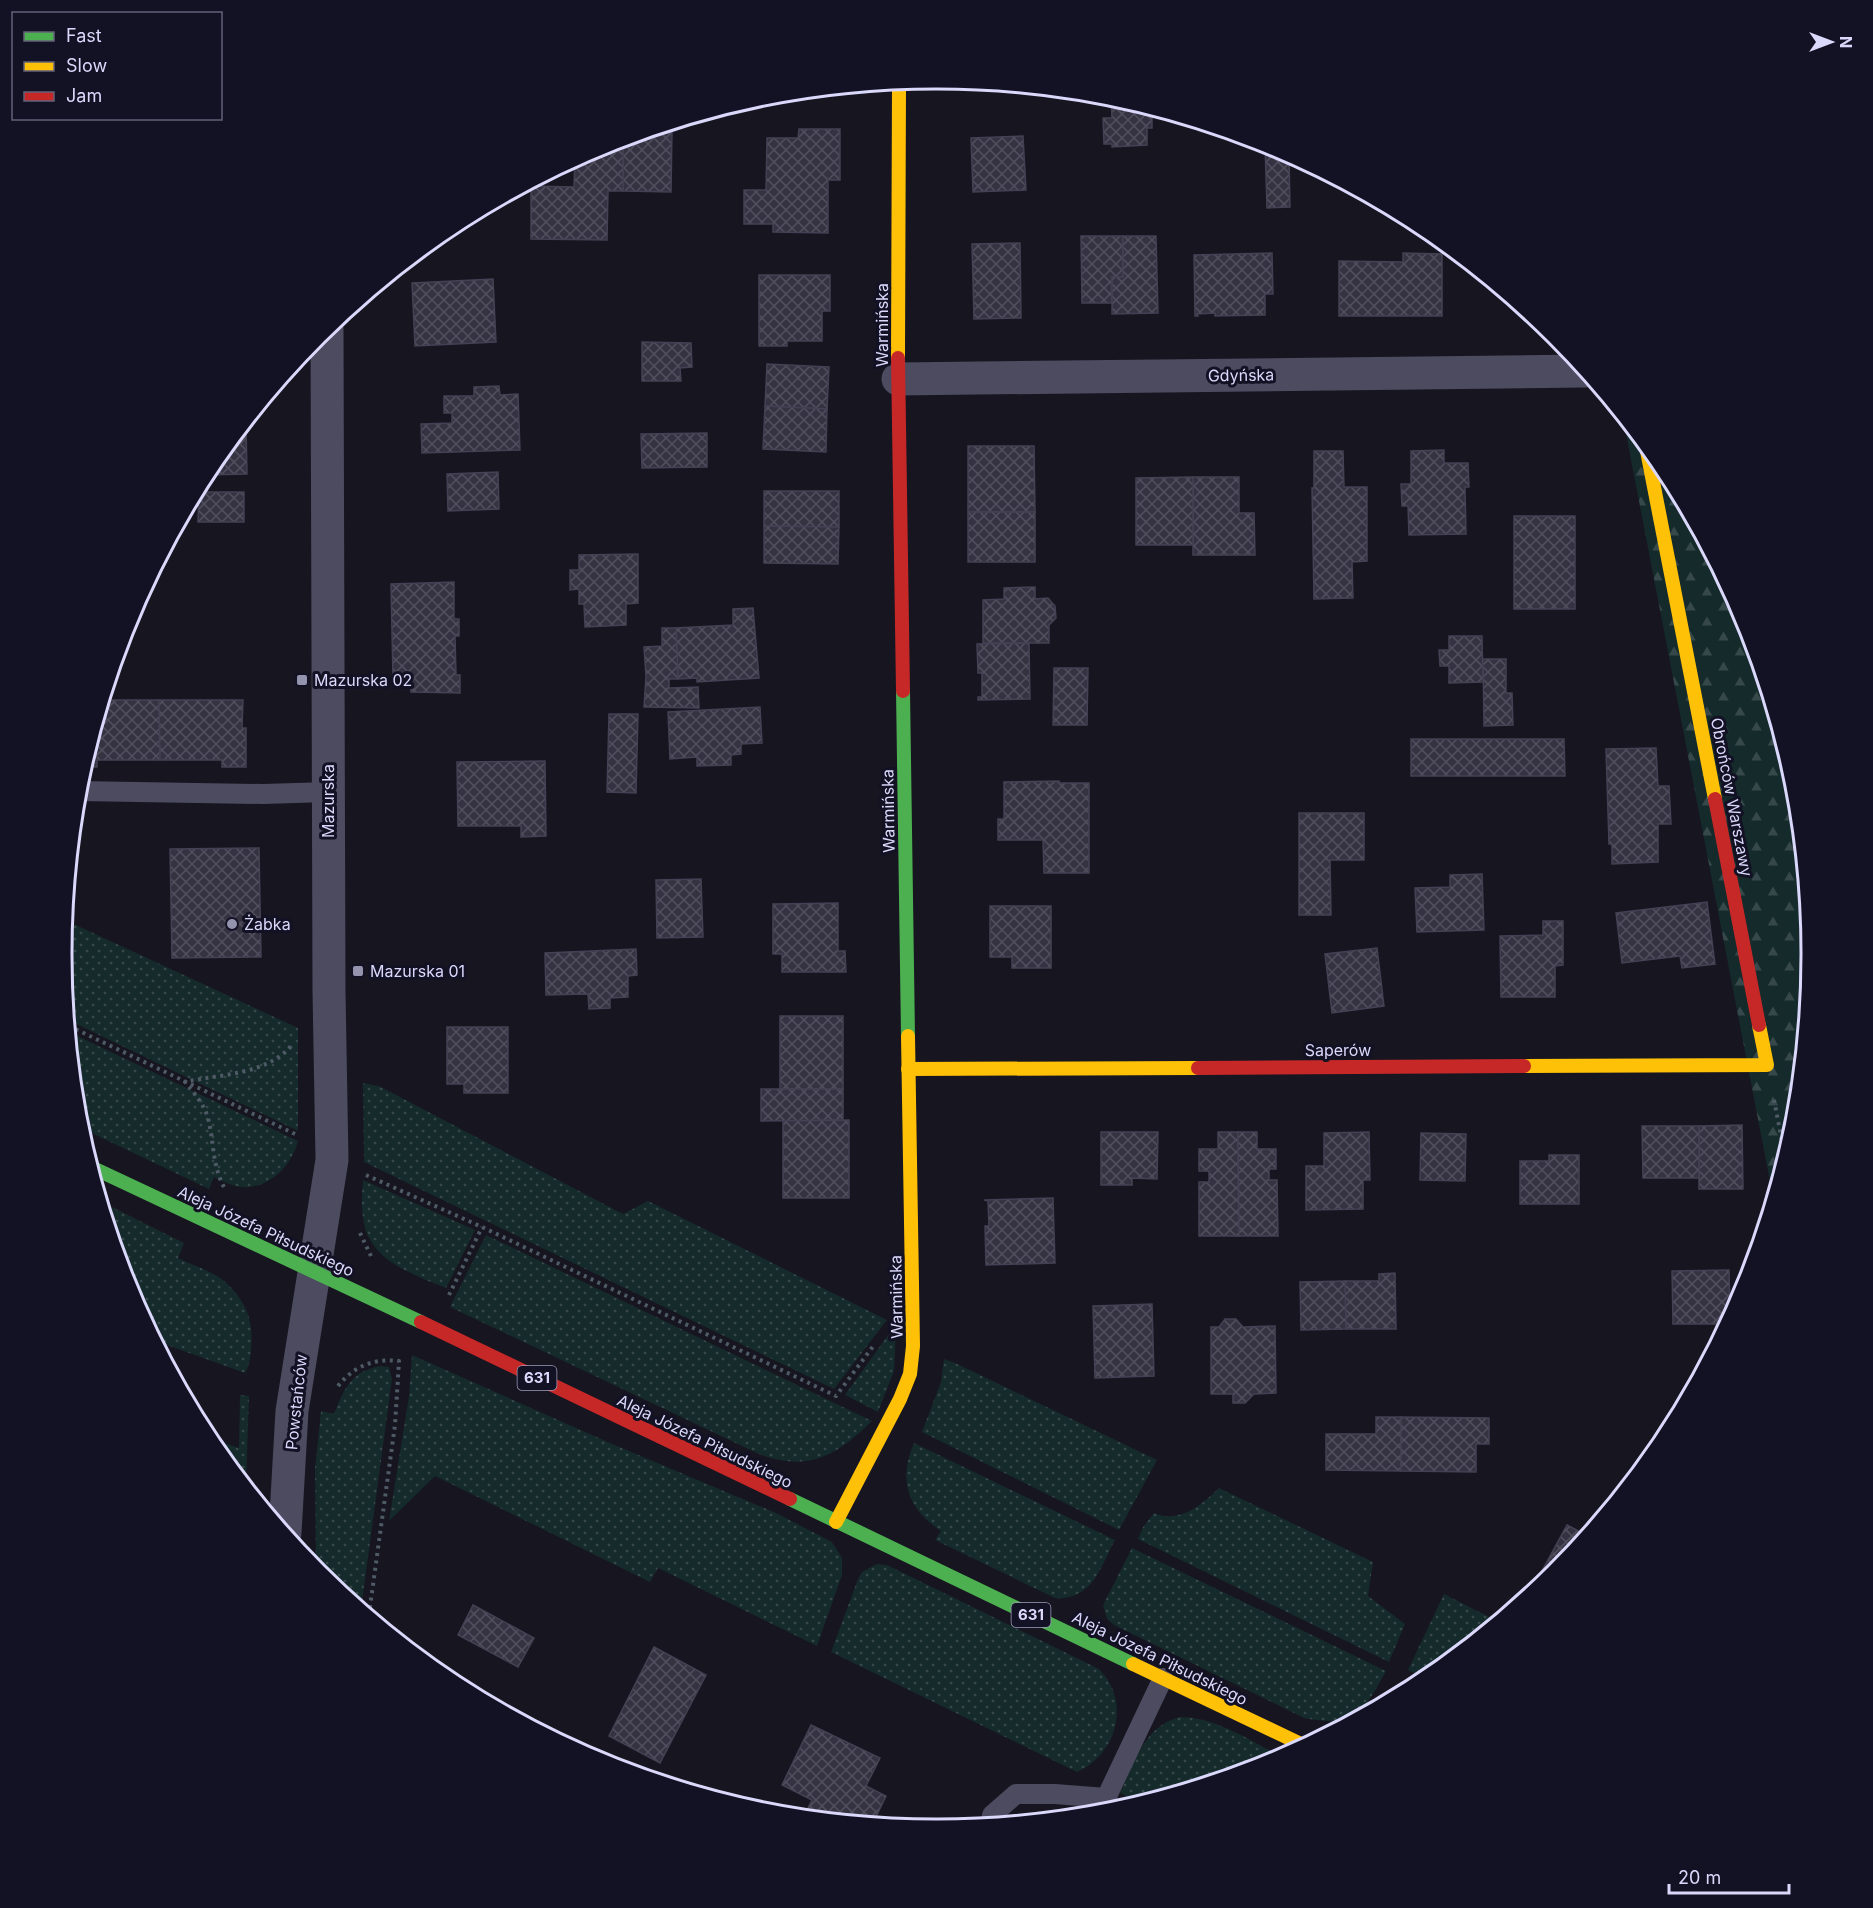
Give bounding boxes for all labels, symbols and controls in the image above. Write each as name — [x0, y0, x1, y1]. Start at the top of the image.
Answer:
legend — [12, 12, 222, 120]
north arrow — [1801, 12, 1861, 72]
text: Fast — [66, 25, 102, 46]
text: N — [1836, 36, 1856, 48]
text: Slow — [66, 55, 107, 76]
text: Jam — [66, 85, 102, 106]
street label: Warmińska — [872, 283, 892, 367]
street label: Gdyńska — [1208, 364, 1274, 386]
place label: Mazurska 02 — [314, 670, 412, 690]
marker: Mazurska 02 — [295, 673, 309, 687]
street label: Obrońców Warszawy — [1707, 716, 1757, 878]
street label: Mazurska — [318, 764, 338, 838]
street label: Warmińska — [877, 769, 899, 853]
place label: Żabka — [244, 914, 291, 934]
marker: Żabka — [225, 917, 239, 931]
place label: Mazurska 01 — [370, 961, 465, 981]
marker: Mazurska 01 — [351, 964, 365, 978]
street label: Saperów — [1305, 1040, 1371, 1060]
street label: Aleja Józefa Piłsudskiego — [174, 1181, 358, 1281]
street label: Warmińska — [885, 1255, 907, 1339]
street label: Powstańców — [281, 1353, 311, 1451]
road number: 631 — [518, 1366, 556, 1390]
street label: Aleja Józefa Piłsudskiego — [614, 1390, 796, 1492]
road number: 631 — [1012, 1603, 1050, 1627]
street label: Aleja Józefa Piłsudskiego — [1069, 1607, 1251, 1709]
scale bar — [1669, 1857, 1789, 1895]
text: 20 m — [1678, 1867, 1721, 1888]

